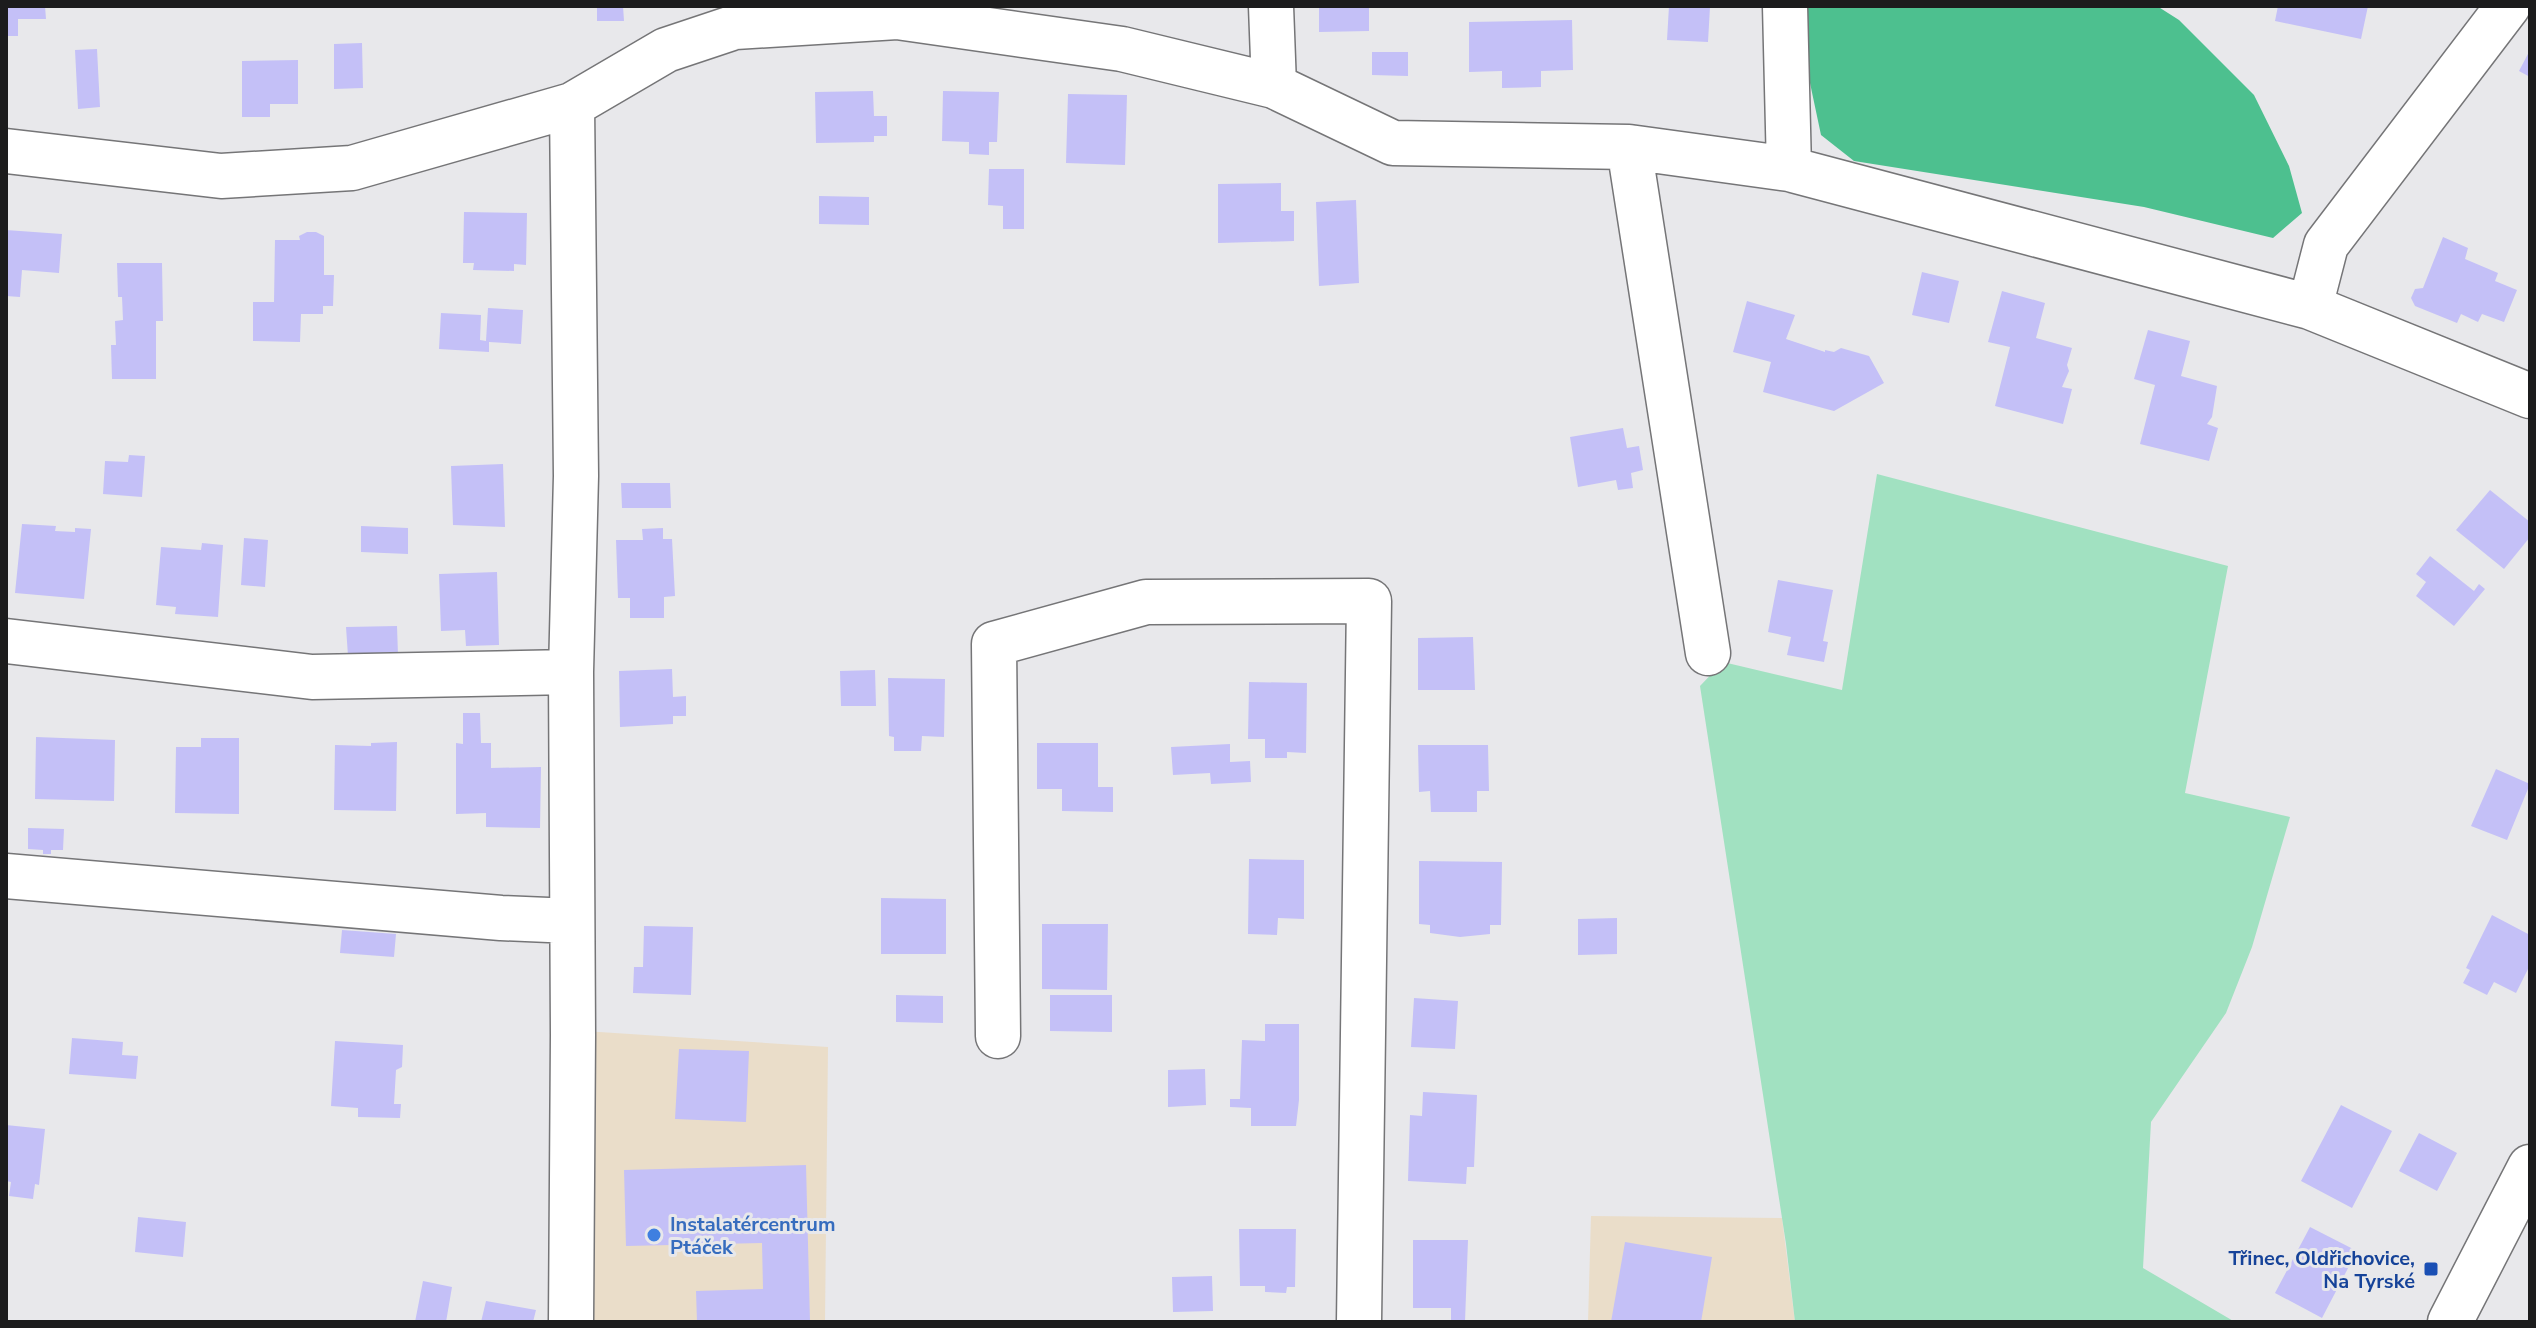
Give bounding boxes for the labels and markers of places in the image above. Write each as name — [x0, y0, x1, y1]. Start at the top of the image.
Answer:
place label: Instalatércentrum Ptáček — [670, 1211, 835, 1261]
marker: Instalatércentrum Ptáček — [645, 1226, 663, 1244]
place label: Třinec, Oldřichovice, Na Tyrské — [2229, 1245, 2415, 1295]
marker: Třinec, Oldřichovice, Na Tyrské — [2422, 1260, 2440, 1278]

